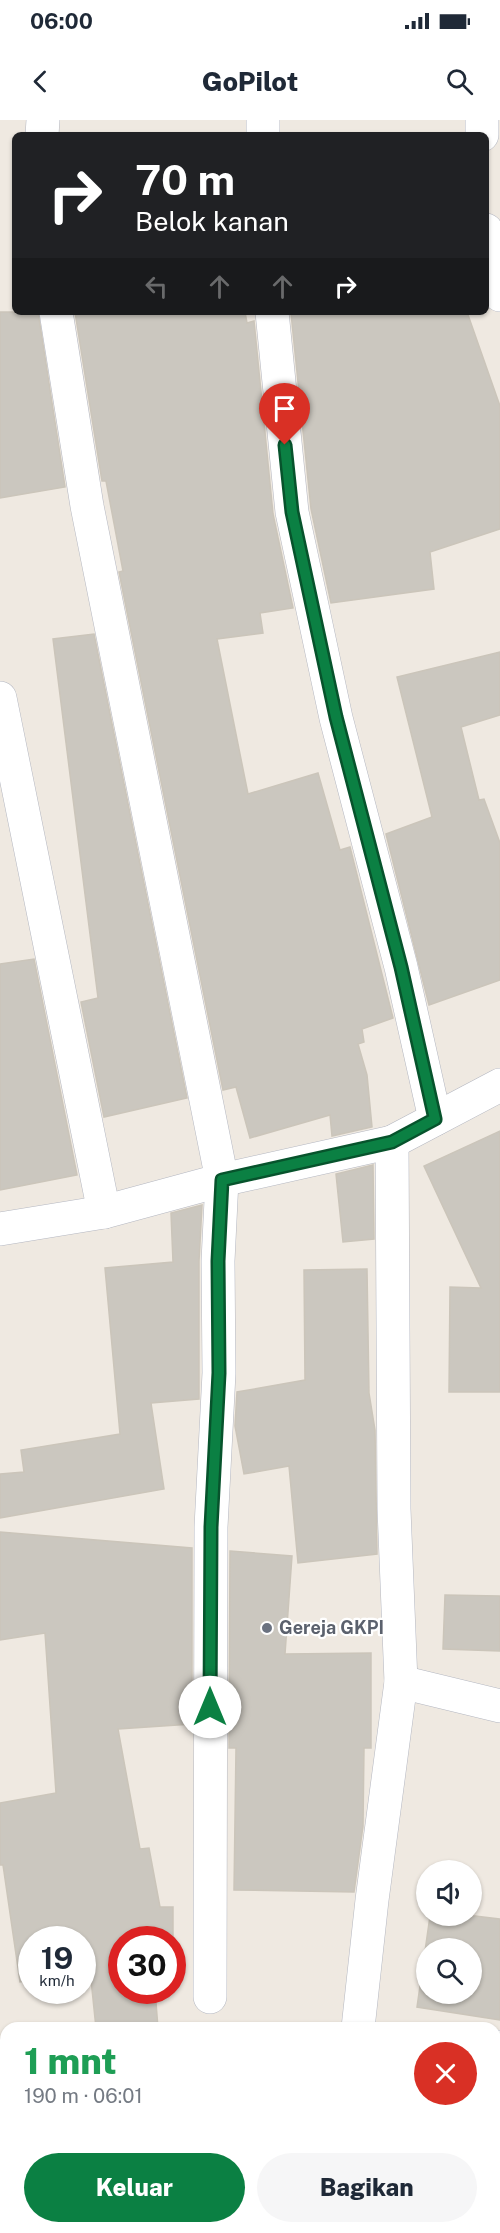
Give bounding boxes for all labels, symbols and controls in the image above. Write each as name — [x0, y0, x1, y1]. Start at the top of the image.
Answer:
text: 06:00 — [30, 8, 93, 34]
icon: back — [24, 65, 57, 98]
text: GoPilot — [202, 65, 298, 97]
icon: search — [443, 65, 476, 98]
text: 70 m — [135, 155, 235, 204]
icon: right — [36, 156, 114, 234]
text: Belok kanan — [135, 205, 289, 237]
icon: left — [140, 270, 173, 303]
icon: ahead — [203, 270, 236, 303]
icon: ahead — [266, 270, 299, 303]
icon: right — [329, 270, 362, 303]
pin — [259, 383, 310, 445]
icon: arrive — [268, 392, 301, 425]
place label: Gereja GKPI — [279, 1617, 384, 1638]
marker: Gereja GKPI — [260, 1621, 274, 1635]
position arrow — [178, 1675, 242, 1739]
map controls — [416, 1860, 482, 2004]
button: sound — [416, 1860, 482, 1926]
speed limit sign: 30 — [108, 1926, 186, 2004]
button: search — [416, 1938, 482, 2004]
text: 19 — [41, 1940, 73, 1976]
text: km/h — [39, 1972, 75, 1989]
text: 1 mnt — [24, 2040, 117, 2082]
button: close — [414, 2042, 477, 2105]
text: 190 m · 06:01 — [24, 2084, 143, 2108]
button: Keluar — [24, 2153, 245, 2222]
button: Bagikan — [257, 2153, 477, 2222]

